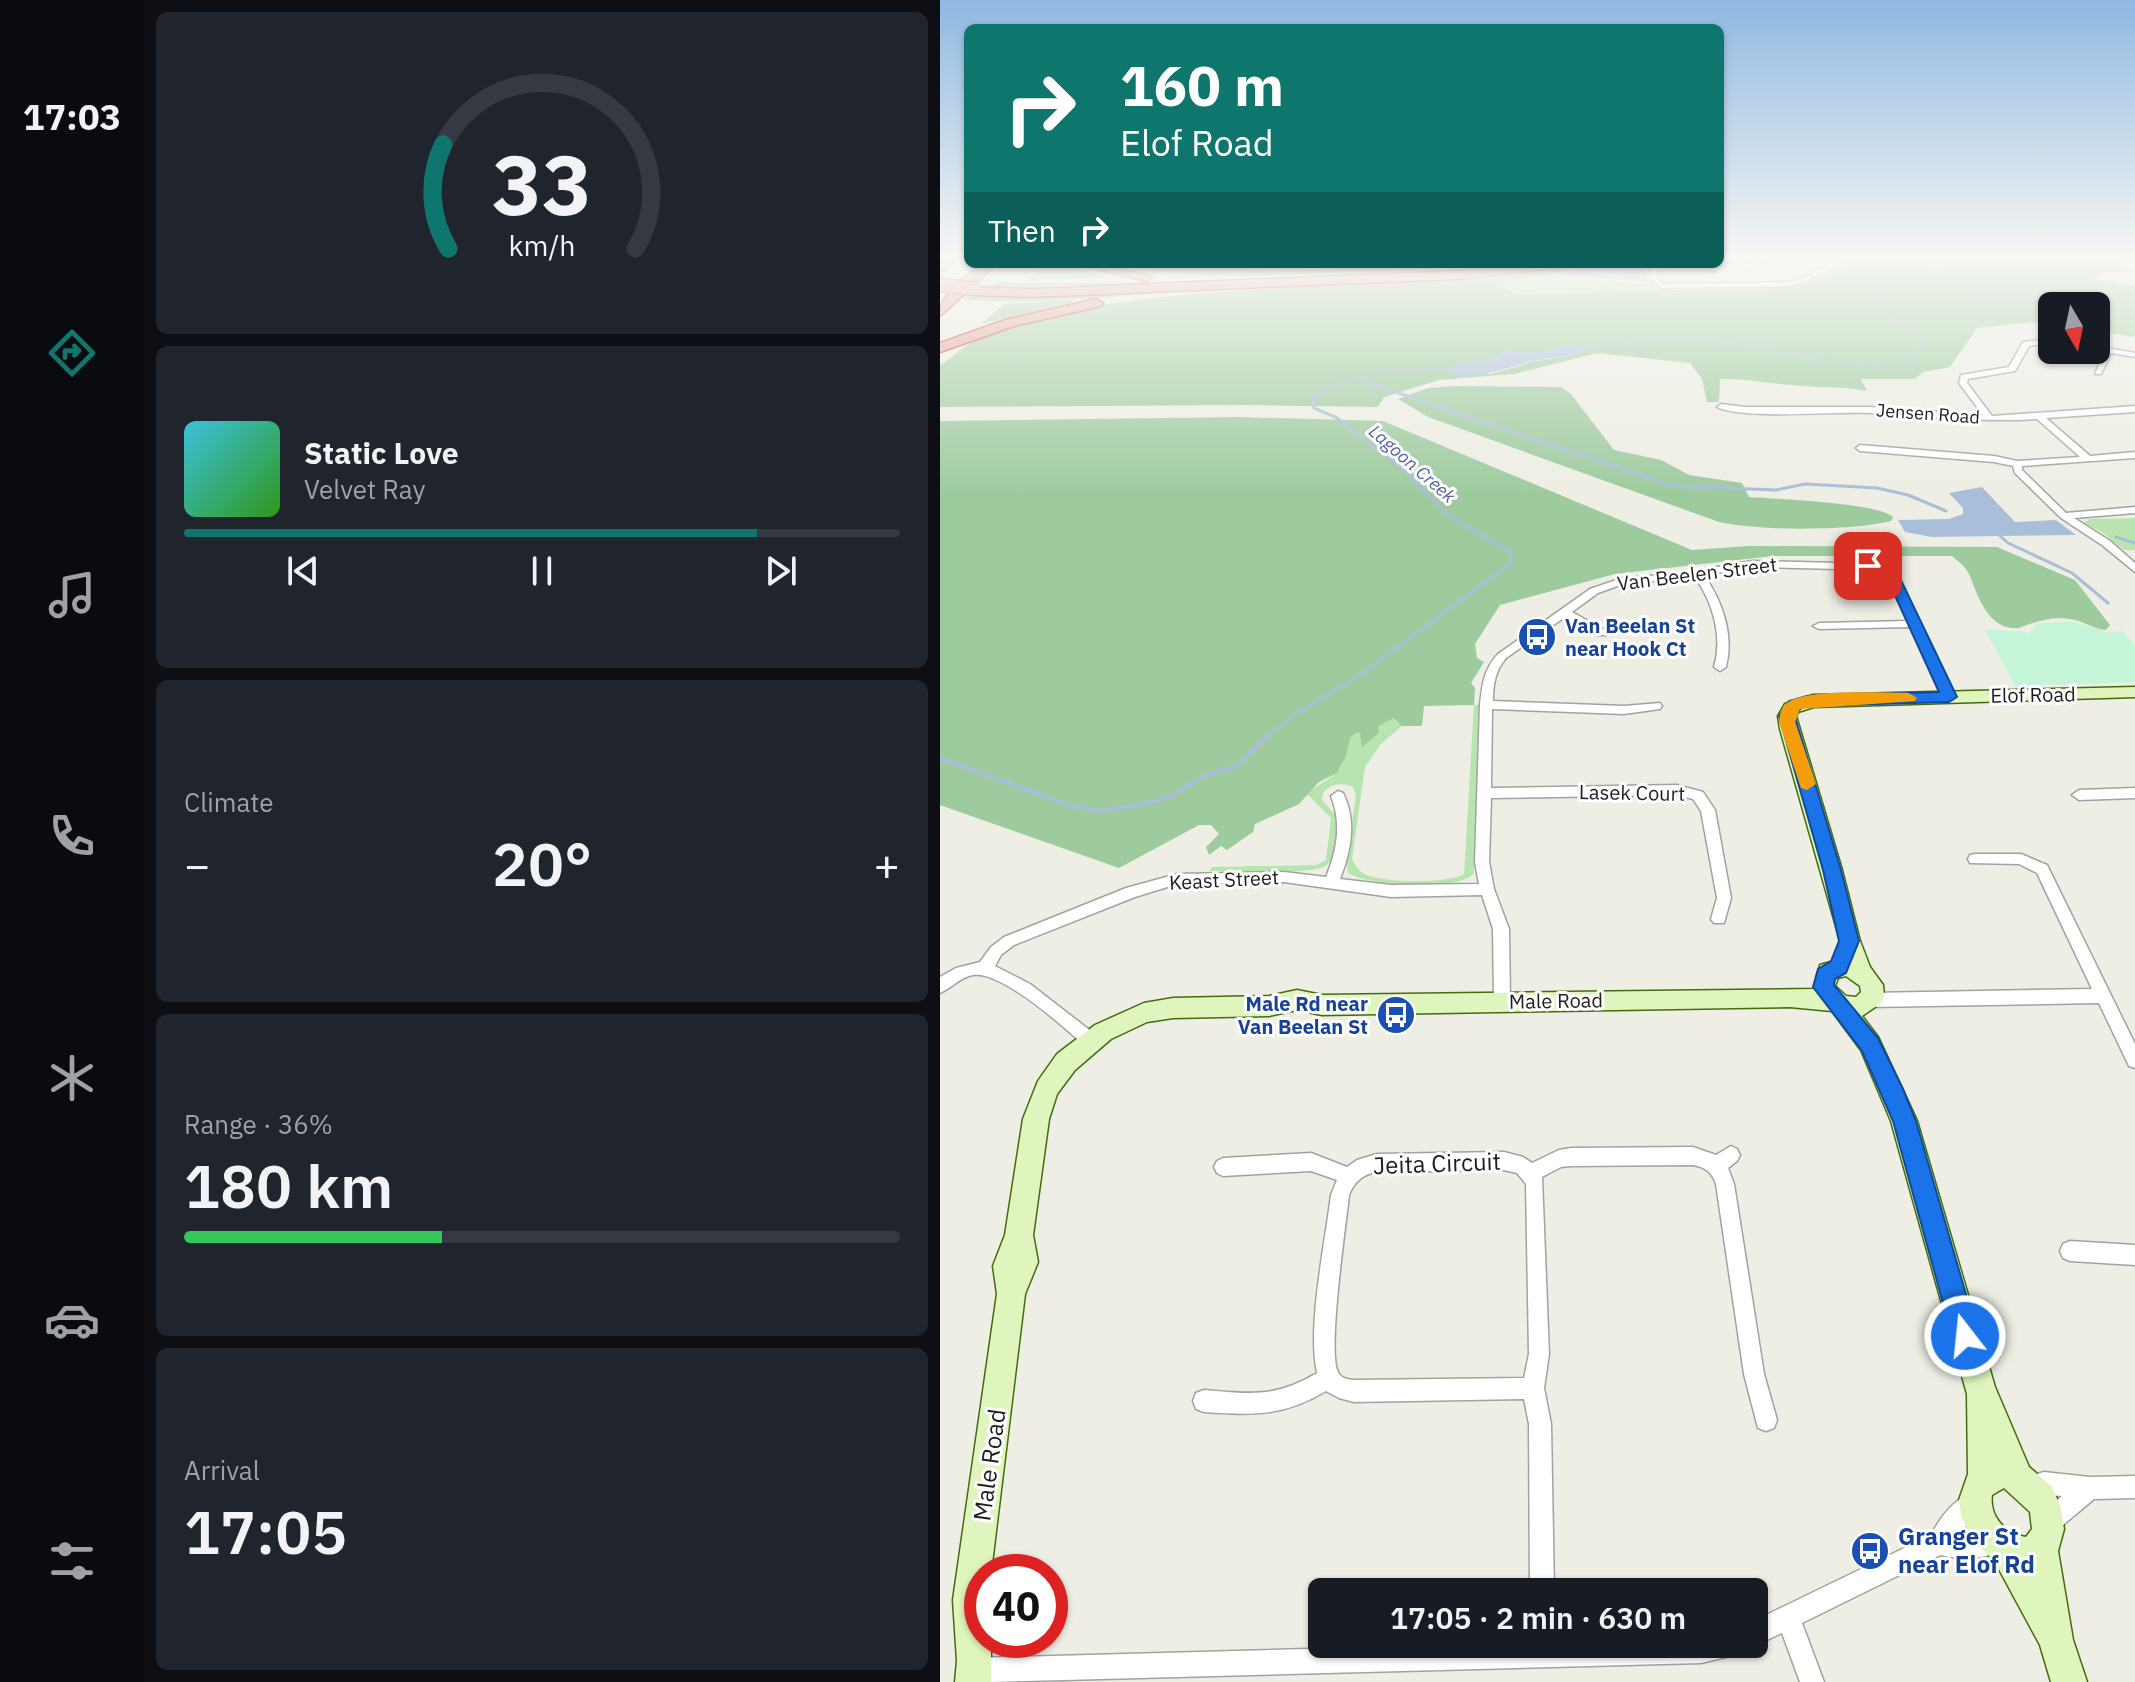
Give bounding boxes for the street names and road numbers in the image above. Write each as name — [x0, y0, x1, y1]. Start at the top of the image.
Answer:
street label: Jensen Road — [1875, 398, 1981, 429]
street label: Van Beelen Street — [1616, 550, 1778, 597]
street label: Elof Road — [1990, 680, 2076, 709]
street label: Lasek Court — [1579, 778, 1685, 807]
street label: Keast Street — [1168, 863, 1280, 896]
street label: Male Road — [1509, 986, 1603, 1015]
street label: Jeita Circuit — [1372, 1145, 1502, 1181]
street label: Male Road — [965, 1407, 1013, 1523]

